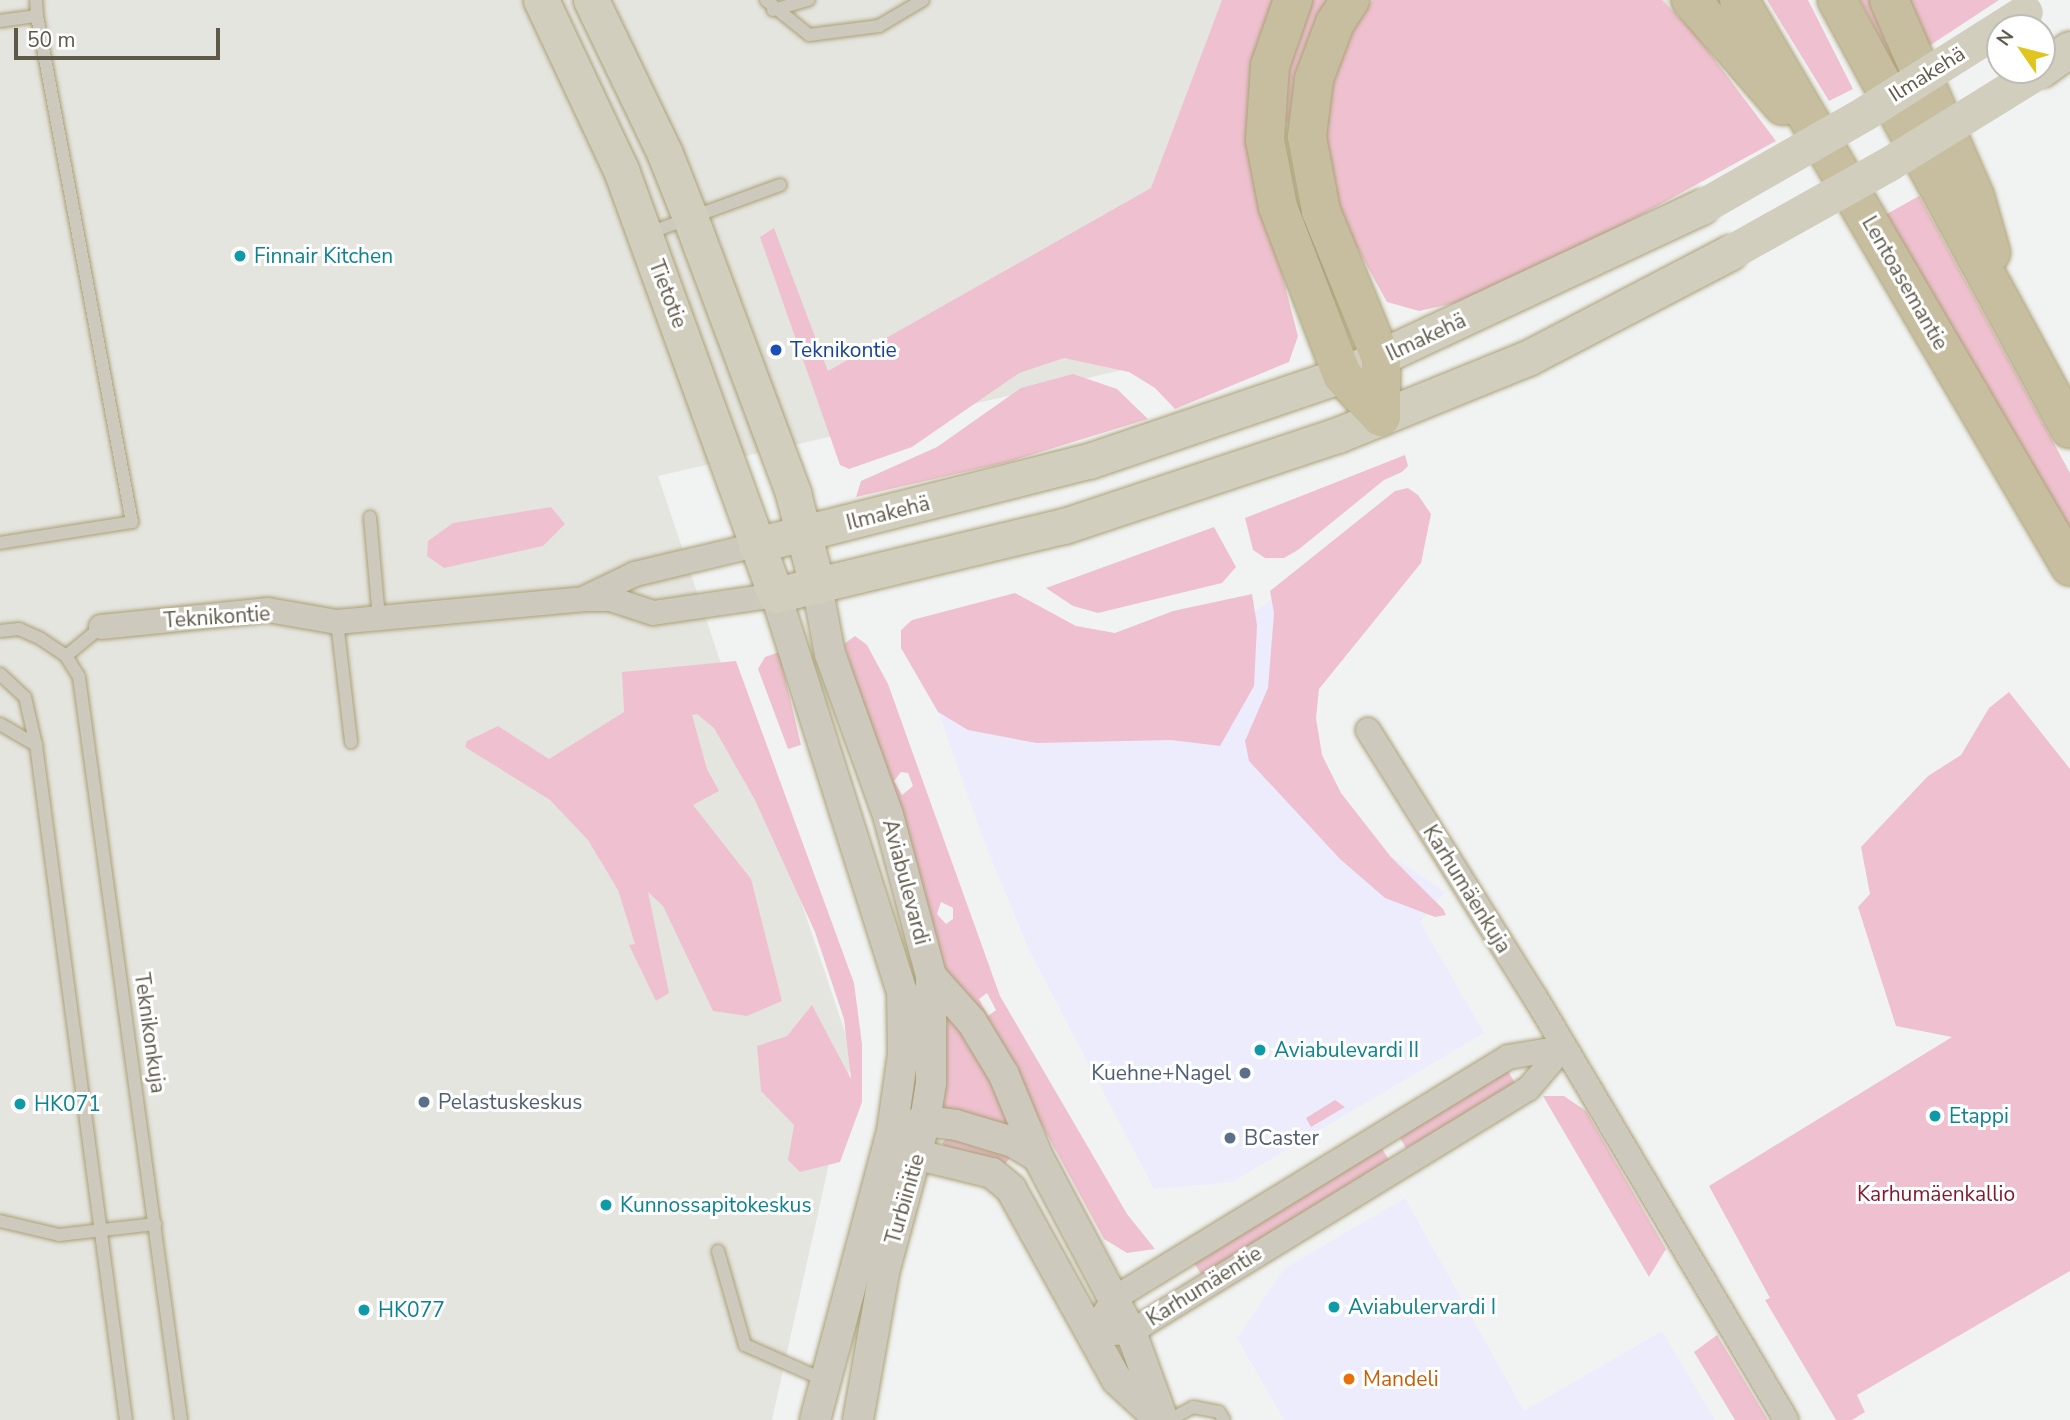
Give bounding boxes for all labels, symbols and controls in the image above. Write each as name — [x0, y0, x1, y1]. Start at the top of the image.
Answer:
scale bar — [18, 14, 224, 58]
north arrow — [1986, 14, 2056, 84]
text: N — [1991, 25, 2020, 51]
text: 50 m — [27, 26, 76, 54]
street label: Ilmakehä — [1884, 41, 1970, 107]
street label: Lentoasemantie — [1857, 212, 1953, 354]
place label: Finnair Kitchen — [254, 243, 393, 269]
marker: Finnair Kitchen — [232, 248, 248, 264]
street label: Tietotie — [644, 256, 692, 332]
street label: Ilmakehä — [1382, 308, 1470, 366]
place label: Teknikontie — [790, 337, 897, 363]
marker: Teknikontie — [768, 342, 784, 358]
street label: Ilmakehä — [844, 490, 932, 536]
street label: Teknikontie — [163, 601, 271, 633]
street label: Aviabulevardi — [877, 816, 935, 948]
street label: Karhumäenkuja — [1418, 820, 1516, 958]
street label: Teknikonkuja — [129, 971, 171, 1095]
place label: Aviabulevardi II — [1274, 1037, 1419, 1063]
marker: Aviabulevardi II — [1252, 1042, 1268, 1058]
place label: Kuehne+Nagel — [1091, 1060, 1231, 1086]
marker: Kuehne+Nagel — [1237, 1065, 1253, 1081]
place label: Pelastuskeskus — [438, 1089, 582, 1115]
place label: HK071 — [34, 1091, 101, 1117]
marker: Pelastuskeskus — [416, 1094, 432, 1110]
marker: HK071 — [12, 1096, 28, 1112]
place label: Etappi — [1949, 1103, 2009, 1129]
marker: Etappi — [1927, 1108, 1943, 1124]
place label: BCaster — [1244, 1125, 1319, 1151]
marker: BCaster — [1222, 1130, 1238, 1146]
street label: Turbiinitie — [880, 1151, 930, 1247]
park label: Karhumäenkallio — [1857, 1181, 2015, 1207]
place label: Kunnossapitokeskus — [620, 1192, 811, 1218]
marker: Kunnossapitokeskus — [598, 1197, 614, 1213]
street label: Karhumäentie — [1142, 1241, 1266, 1331]
place label: Aviabulervardi I — [1348, 1294, 1496, 1320]
place label: HK077 — [378, 1297, 445, 1323]
marker: Aviabulervardi I — [1326, 1299, 1342, 1315]
marker: HK077 — [356, 1302, 372, 1318]
place label: Mandeli — [1363, 1366, 1439, 1392]
marker: Mandeli — [1341, 1371, 1357, 1387]

